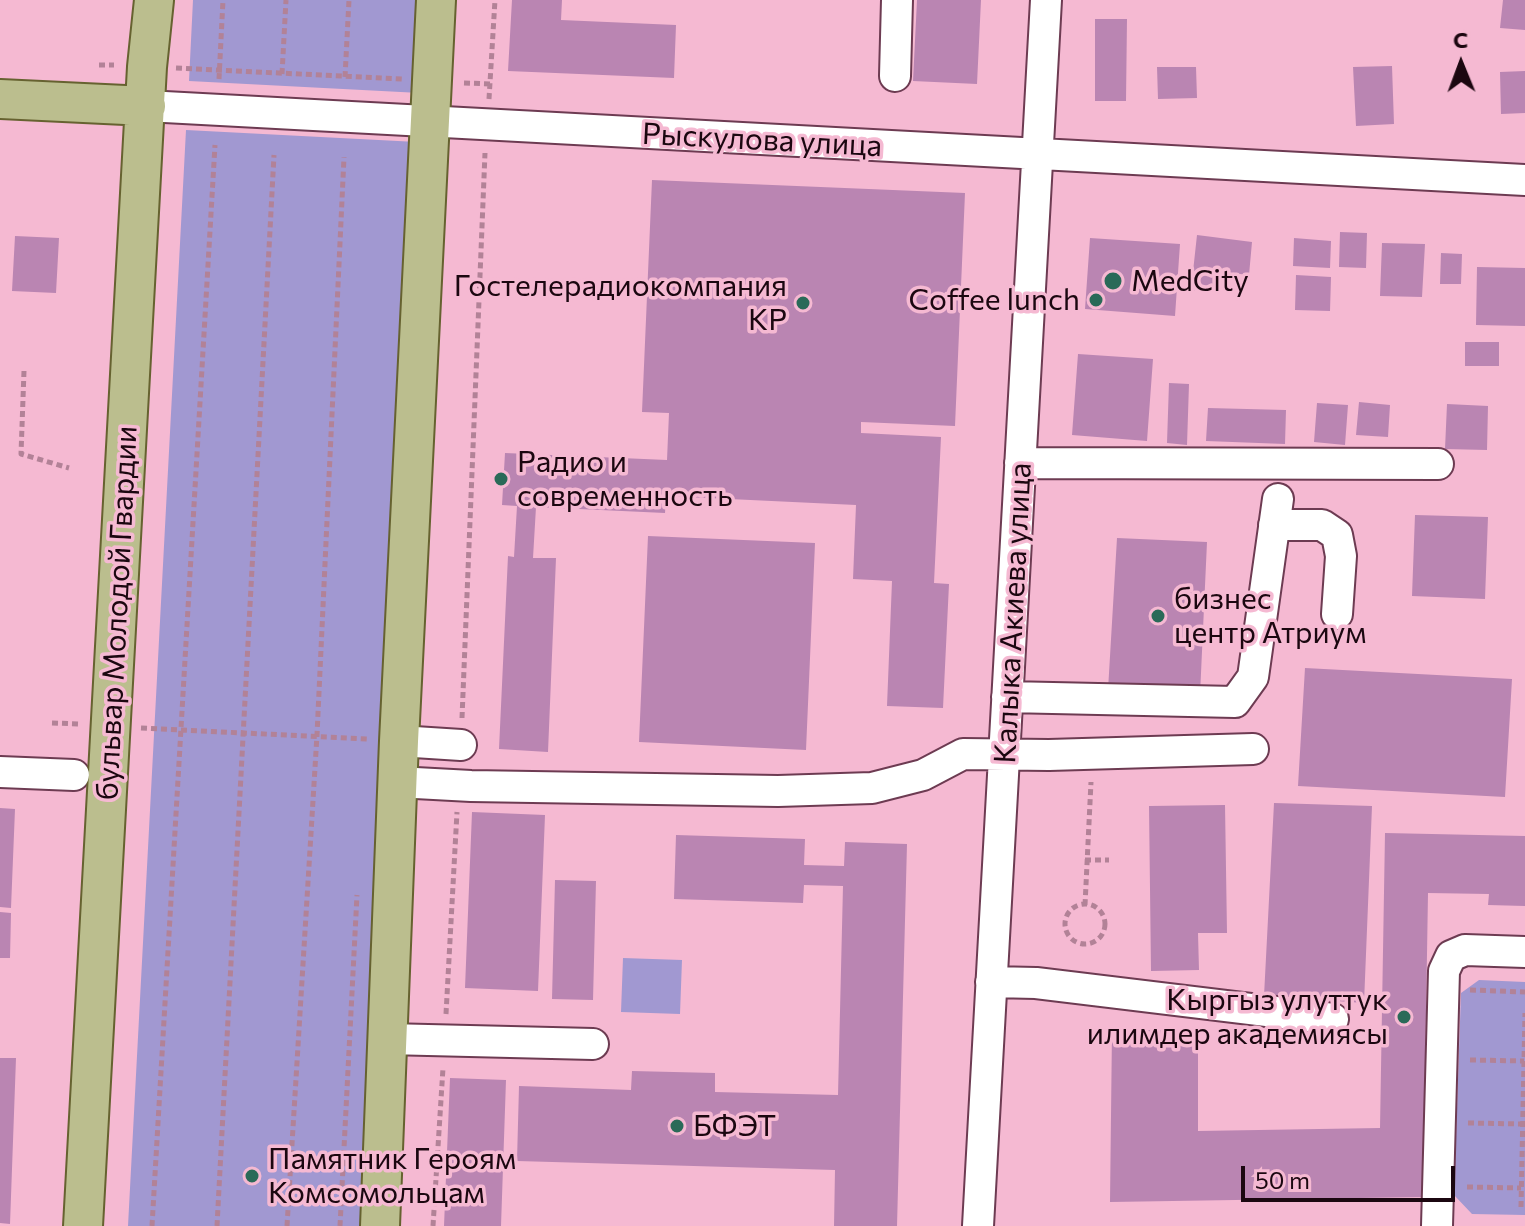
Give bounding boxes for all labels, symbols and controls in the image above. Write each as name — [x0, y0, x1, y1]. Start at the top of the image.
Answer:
north arrow — [1421, 24, 1501, 104]
text: С — [1453, 26, 1468, 53]
street label: Рыскулова улица — [641, 116, 883, 164]
place label: MedCity — [1131, 263, 1249, 299]
place label: Гостелерадиокомпания КР — [454, 268, 787, 338]
marker: MedCity — [1102, 270, 1124, 292]
place label: Coffee lunch — [908, 282, 1080, 318]
marker: Coffee lunch — [1087, 291, 1105, 309]
marker: Гостелерадиокомпания КР — [794, 294, 812, 312]
street label: бульвар Молодой Гвардии — [89, 425, 145, 801]
place label: Радио и современность — [517, 444, 733, 514]
street label: Калыка Акиева улица — [987, 462, 1039, 764]
marker: Радио и современность — [492, 470, 510, 488]
place label: бизнес центр Атриум — [1174, 581, 1367, 652]
marker: бизнес центр Атриум — [1149, 607, 1167, 625]
place label: Кыргыз улуттук илимдер академиясы — [1087, 982, 1388, 1052]
marker: Кыргыз улуттук илимдер академиясы — [1395, 1008, 1413, 1026]
place label: БФЭТ — [693, 1108, 776, 1144]
marker: БФЭТ — [668, 1117, 686, 1135]
place label: Памятник Героям Комсомольцам — [268, 1141, 516, 1212]
scale bar — [1245, 1150, 1459, 1200]
text: 50 m — [1255, 1165, 1310, 1194]
marker: Памятник Героям Комсомольцам — [243, 1167, 261, 1185]

